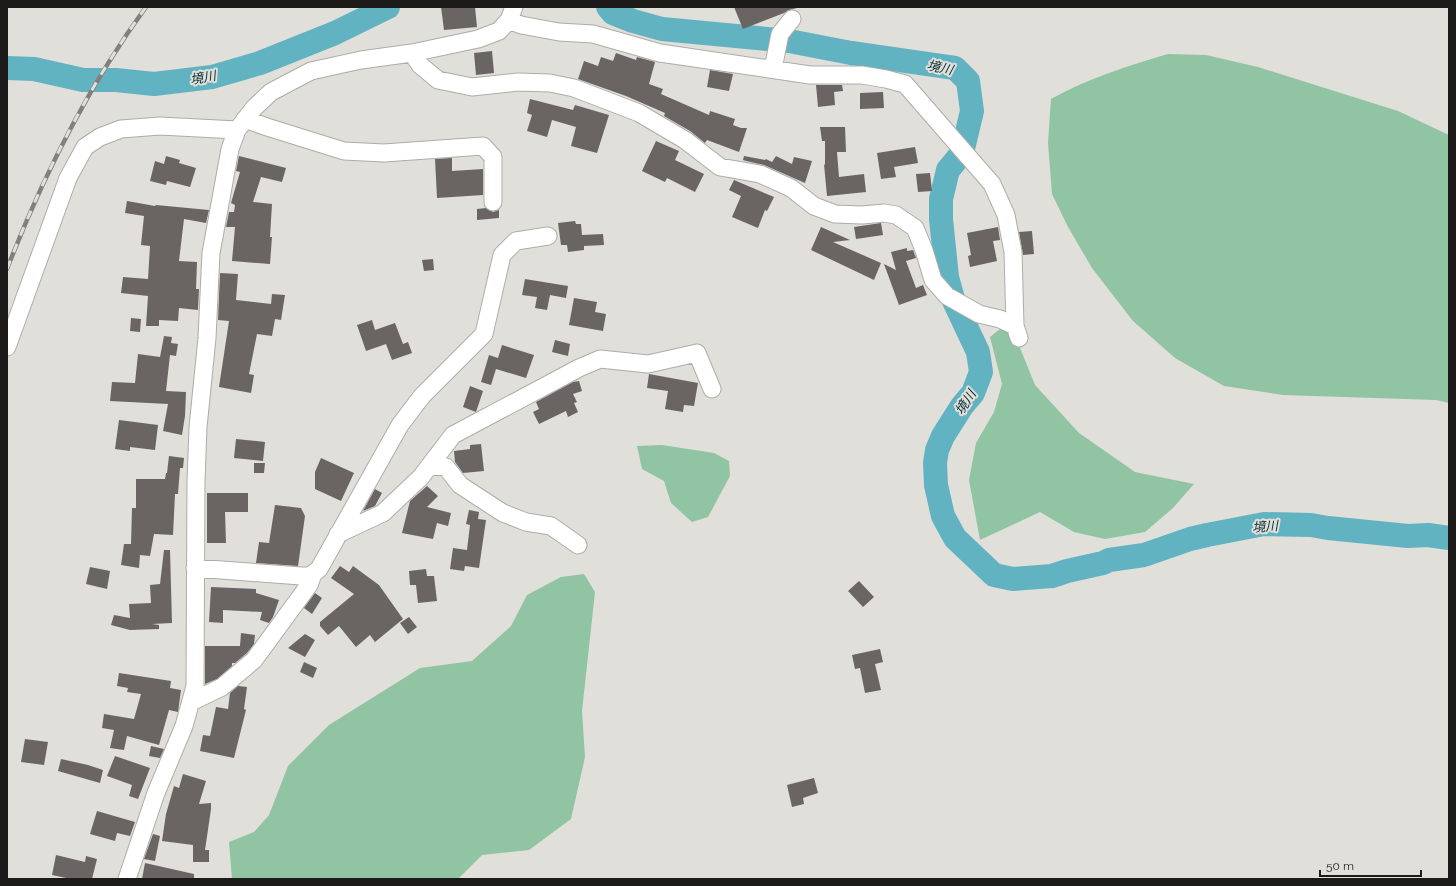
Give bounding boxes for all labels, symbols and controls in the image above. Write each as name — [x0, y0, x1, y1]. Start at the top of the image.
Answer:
water label: 境川 — [926, 57, 956, 78]
water label: 境川 — [189, 68, 219, 87]
water label: 境川 — [952, 386, 980, 417]
water label: 境川 — [1252, 518, 1281, 535]
scale bar — [1320, 852, 1421, 878]
text: 50 m — [1326, 859, 1354, 873]

